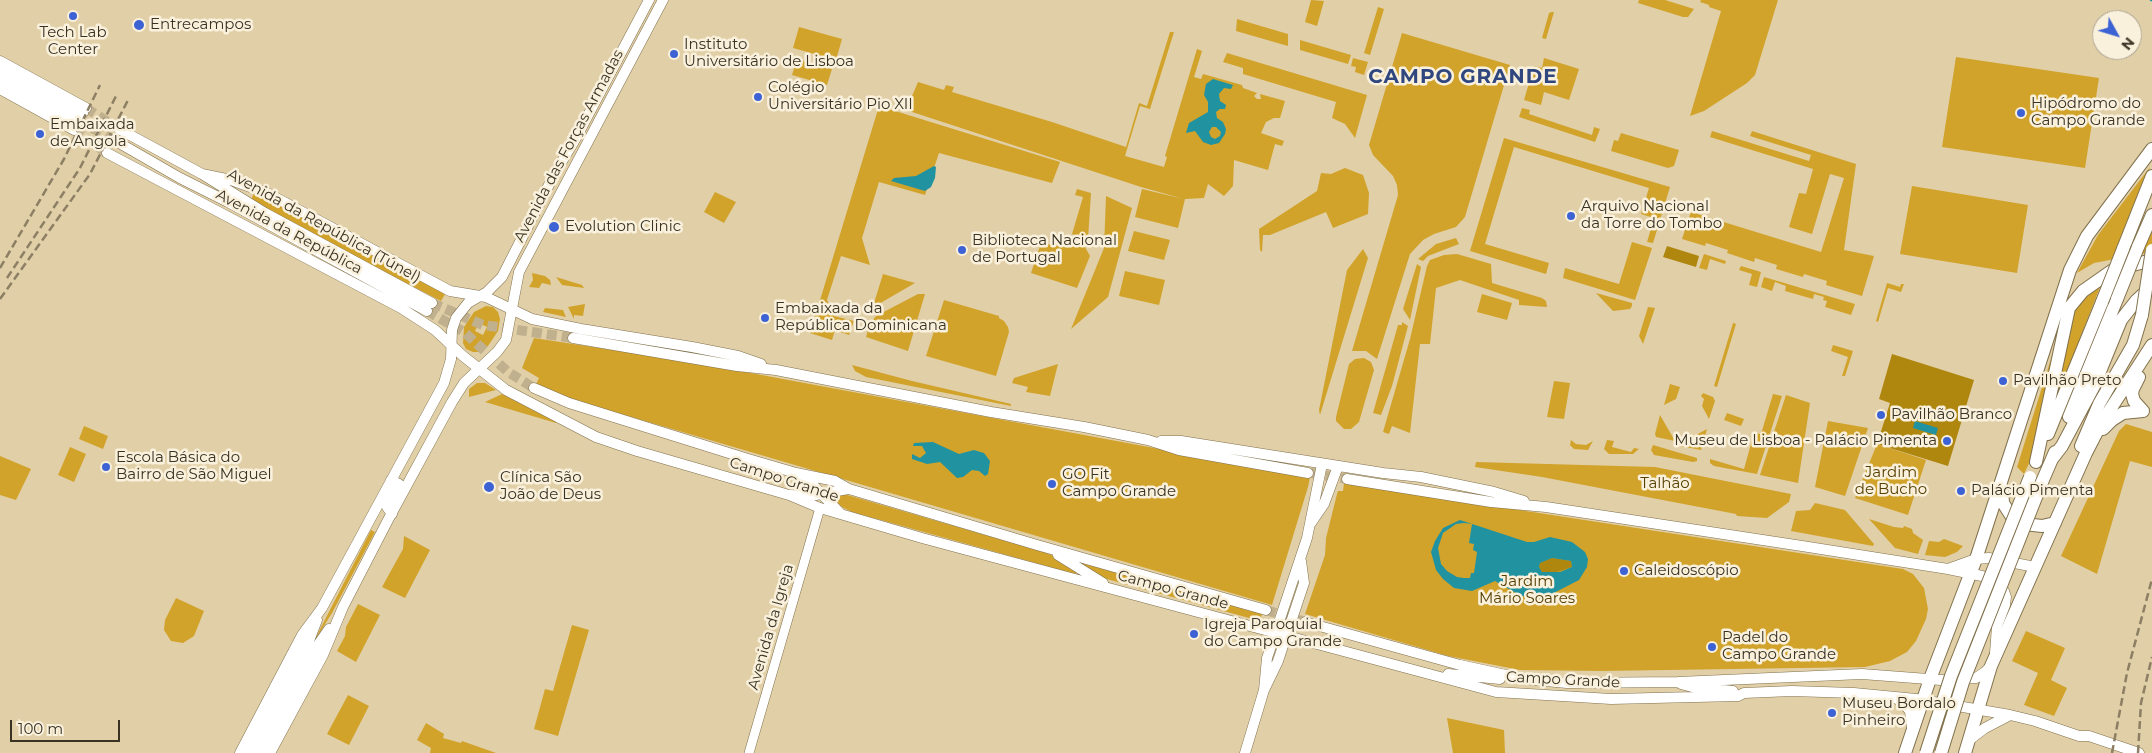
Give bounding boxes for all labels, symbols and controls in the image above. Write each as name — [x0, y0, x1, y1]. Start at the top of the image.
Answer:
marker: Tech Lab Center — [67, 10, 79, 22]
north arrow — [2092, 10, 2142, 60]
place label: Entrecampos — [150, 16, 251, 34]
marker: Entrecampos — [132, 18, 146, 32]
place label: Tech Lab Center — [39, 24, 107, 59]
text: N — [2117, 34, 2138, 54]
place label: Instituto Universitário de Lisboa — [684, 36, 854, 71]
street label: Avenida das Forças Armadas — [510, 47, 628, 245]
marker: Instituto Universitário de Lisboa — [668, 48, 680, 60]
district label: CAMPO GRANDE — [1367, 65, 1559, 89]
place label: Colégio Universitário Pio XII — [768, 79, 913, 114]
marker: Colégio Universitário Pio XII — [752, 91, 764, 103]
place label: Hipódromo do Campo Grande — [2031, 95, 2145, 130]
marker: Hipódromo do Campo Grande — [2015, 107, 2027, 119]
place label: Embaixada de Angola — [50, 116, 135, 151]
marker: Embaixada de Angola — [34, 128, 46, 140]
street label: Avenida da República (Túnel) — [224, 165, 424, 287]
street label: Avenida da República — [213, 186, 365, 278]
place label: Arquivo Nacional da Torre do Tombo — [1581, 198, 1722, 233]
marker: Arquivo Nacional da Torre do Tombo — [1565, 210, 1577, 222]
place label: Evolution Clinic — [565, 218, 681, 236]
marker: Evolution Clinic — [547, 220, 561, 234]
place label: Biblioteca Nacional de Portugal — [972, 232, 1117, 267]
marker: Biblioteca Nacional de Portugal — [956, 244, 968, 256]
place label: Embaixada da República Dominicana — [775, 300, 947, 335]
marker: Embaixada da República Dominicana — [759, 312, 771, 324]
place label: Pavilhão Preto — [2013, 372, 2121, 390]
marker: Pavilhão Preto — [1997, 375, 2009, 387]
place label: Pavilhão Branco — [1891, 406, 2012, 424]
marker: Pavilhão Branco — [1875, 409, 1887, 421]
place label: Museu de Lisboa - Palácio Pimenta — [1674, 432, 1937, 450]
marker: Museu de Lisboa - Palácio Pimenta — [1941, 435, 1953, 447]
place label: Escola Básica do Bairro de São Miguel — [116, 449, 272, 484]
street label: Campo Grande — [727, 454, 841, 506]
marker: Escola Básica do Bairro de São Miguel — [100, 461, 112, 473]
park label: Jardim de Bucho — [1855, 464, 1927, 499]
place label: GO Fit Campo Grande — [1062, 466, 1176, 501]
place label: Clínica São João de Deus — [500, 469, 601, 504]
park label: Talhão — [1640, 475, 1690, 493]
marker: GO Fit Campo Grande — [1046, 478, 1058, 490]
marker: Clínica São João de Deus — [482, 480, 496, 494]
place label: Palácio Pimenta — [1971, 482, 2094, 500]
marker: Palácio Pimenta — [1955, 485, 1967, 497]
street label: Avenida da Igreja — [744, 562, 798, 692]
place label: Caleidoscópio — [1634, 562, 1739, 580]
marker: Caleidoscópio — [1618, 565, 1630, 577]
street label: Campo Grande — [1116, 567, 1230, 613]
park label: Jardim Mário Soares — [1479, 573, 1575, 608]
place label: Igreja Paroquial do Campo Grande — [1204, 616, 1342, 651]
marker: Igreja Paroquial do Campo Grande — [1188, 628, 1200, 640]
place label: Padel do Campo Grande — [1722, 629, 1836, 664]
marker: Padel do Campo Grande — [1706, 641, 1718, 653]
street label: Campo Grande — [1506, 668, 1620, 692]
place label: Museu Bordalo Pinheiro — [1842, 695, 1956, 730]
marker: Museu Bordalo Pinheiro — [1826, 707, 1838, 719]
scale bar — [12, 710, 122, 742]
text: 100 m — [18, 719, 63, 738]

